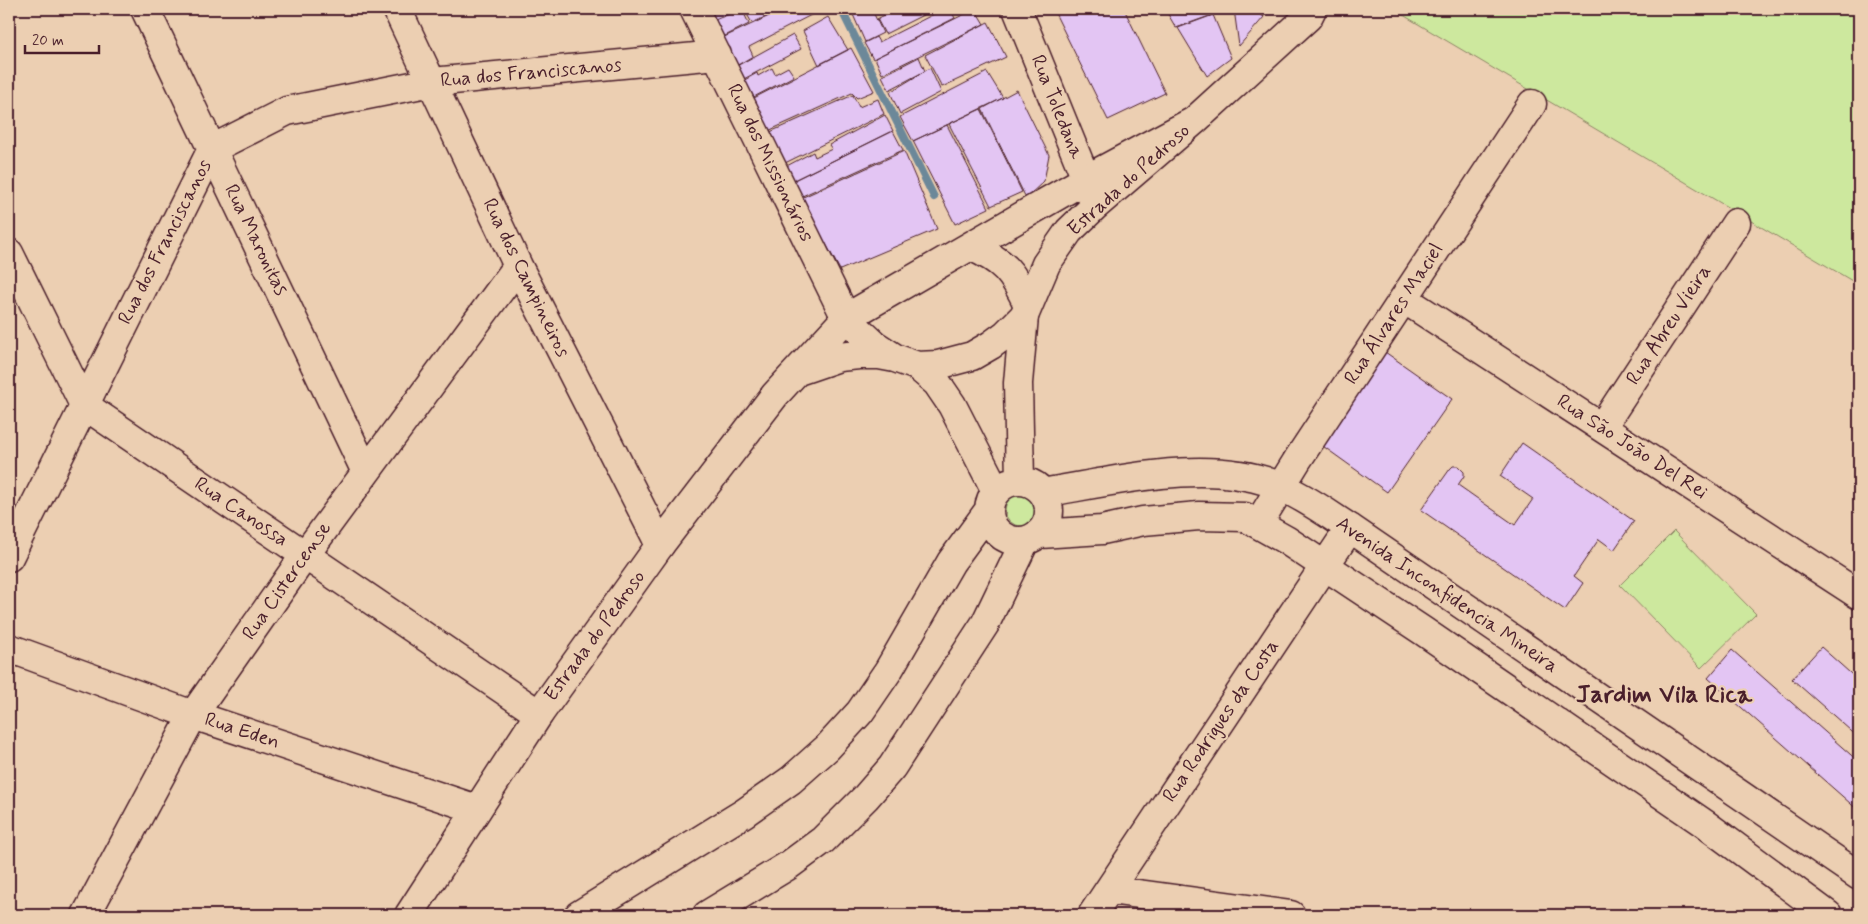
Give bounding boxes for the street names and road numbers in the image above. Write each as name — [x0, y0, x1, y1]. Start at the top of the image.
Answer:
street label: Rua Toledana — [1024, 51, 1090, 164]
street label: Rua dos Franciscanos — [439, 52, 623, 94]
street label: Rua dos Missionários — [720, 79, 820, 247]
street label: Estrada do Pedroso — [1062, 118, 1196, 242]
street label: Rua dos Franciscanos — [112, 155, 218, 329]
street label: Rua Maronitas — [217, 180, 295, 300]
street label: Rua dos Campineiros — [476, 194, 576, 362]
street label: Rua Álvares Maciel — [1338, 238, 1450, 390]
street label: Rua Abreu Vieira — [1620, 260, 1718, 390]
street label: Rua São João Del Rei — [1551, 388, 1713, 506]
street label: Rua Canossa — [189, 471, 293, 553]
street label: Avenida Inconfidencia Mineira — [1331, 510, 1563, 680]
street label: Rua Cistercense — [236, 516, 338, 646]
street label: Estrada do Pedroso — [538, 565, 652, 707]
street label: Rua Rodrigues da Costa — [1156, 634, 1286, 808]
street label: Rua Eden — [201, 706, 283, 756]

